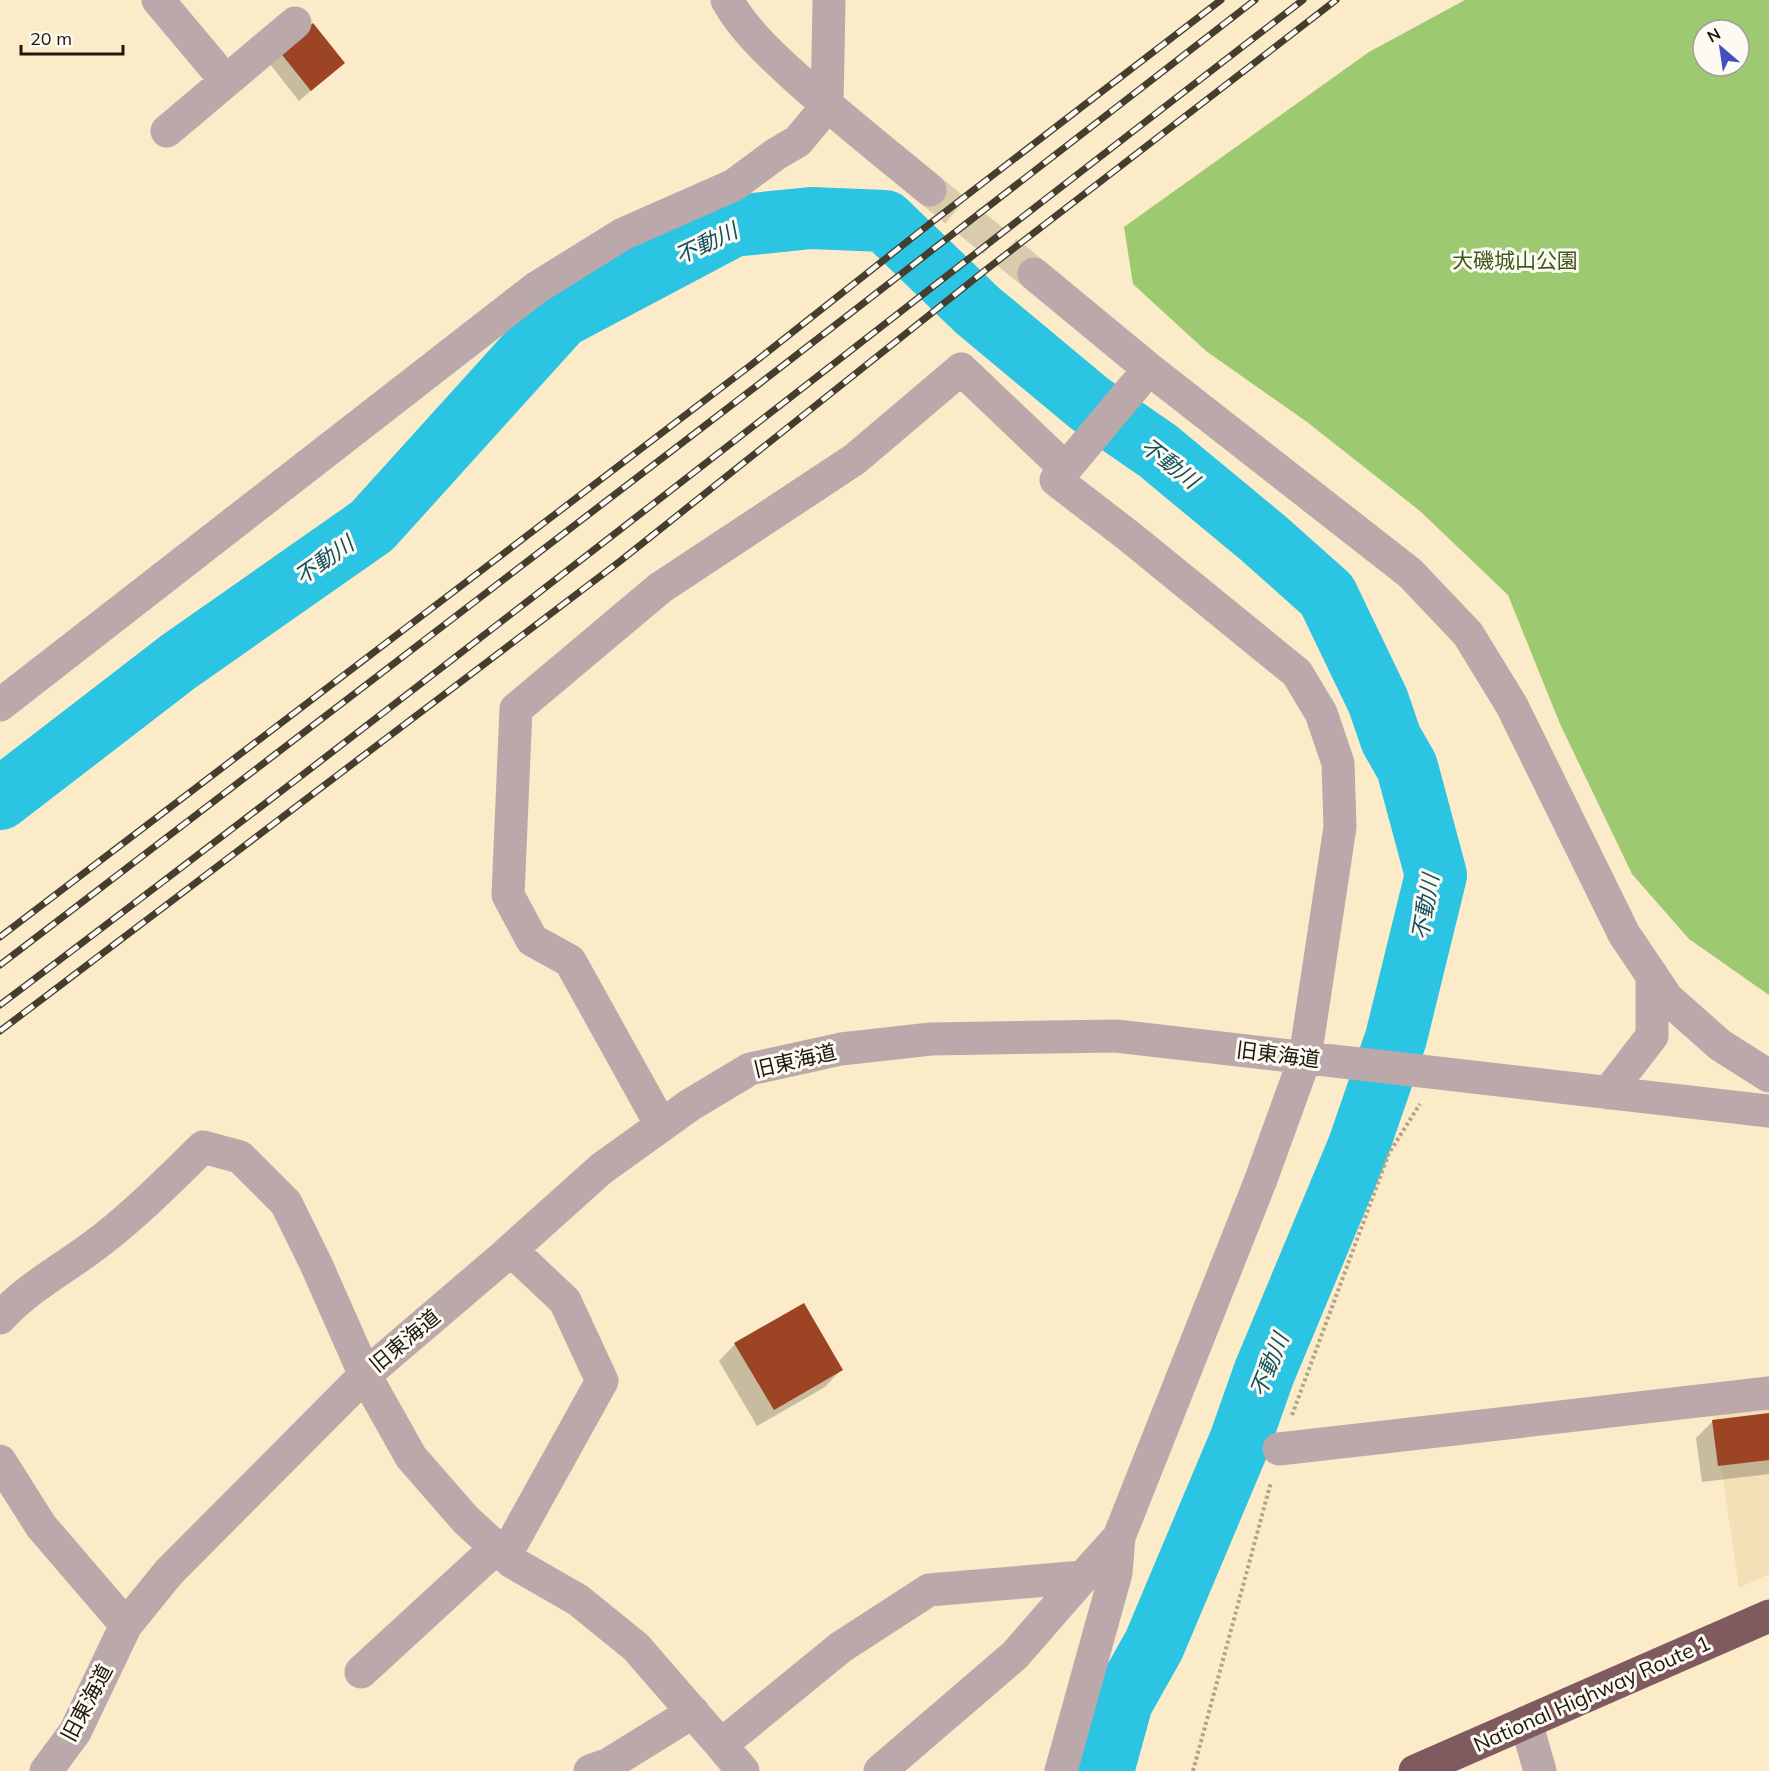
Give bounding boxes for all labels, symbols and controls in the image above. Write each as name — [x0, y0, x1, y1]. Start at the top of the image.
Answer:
scale bar — [21, 18, 123, 56]
north arrow — [1691, 18, 1751, 78]
text: N — [1704, 23, 1724, 47]
text: 20 m — [30, 27, 72, 50]
water label: 不動川 — [670, 216, 744, 270]
park label: 大磯城山公園 — [1452, 247, 1578, 273]
water label: 不動川 — [1135, 432, 1206, 496]
water label: 不動川 — [289, 528, 361, 590]
water label: 不動川 — [1405, 870, 1445, 942]
street label: 旧東海道 — [1235, 1036, 1321, 1072]
street label: 旧東海道 — [751, 1038, 839, 1082]
street label: 旧東海道 — [364, 1303, 445, 1377]
water label: 不動川 — [1244, 1327, 1295, 1401]
street label: National Highway Route 1 — [1469, 1629, 1714, 1757]
street label: 旧東海道 — [55, 1659, 117, 1746]

